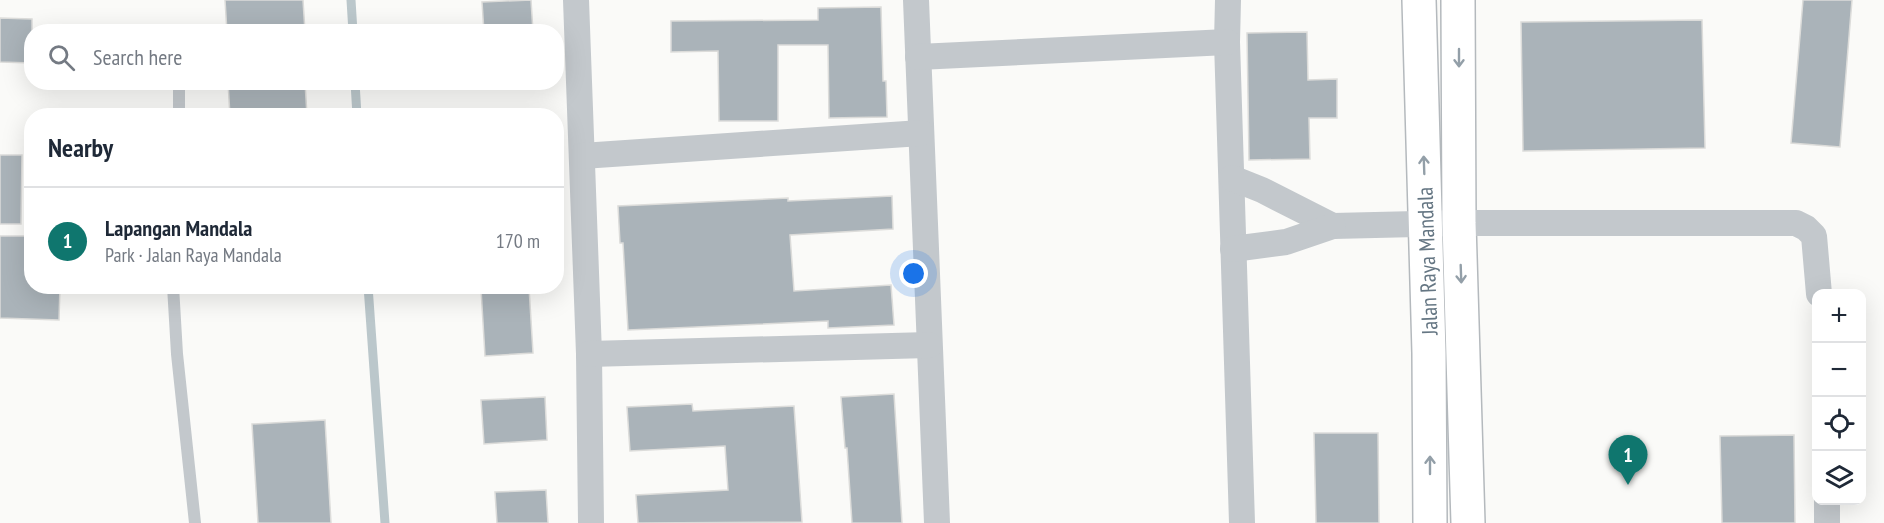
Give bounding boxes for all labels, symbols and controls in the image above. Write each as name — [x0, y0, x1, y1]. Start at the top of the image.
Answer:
search box — [24, 24, 564, 90]
icon: search — [45, 41, 78, 74]
text: Search here — [93, 43, 182, 71]
one-way arrow — [1453, 48, 1465, 68]
text: Nearby — [48, 131, 113, 164]
one-way arrow — [1418, 155, 1430, 175]
street label: Jalan Raya Mandala — [1410, 186, 1444, 337]
text: Lapangan Mandala — [105, 214, 252, 242]
text: 1 — [63, 228, 72, 254]
text: 170 m — [496, 228, 540, 254]
text: Park · Jalan Raya Mandala — [105, 242, 282, 268]
your location — [899, 259, 928, 288]
one-way arrow — [1455, 264, 1466, 284]
map controls — [1812, 289, 1866, 505]
button: + — [1812, 289, 1866, 343]
button: − — [1812, 343, 1866, 397]
button: locate — [1812, 397, 1866, 451]
pin: 1 — [1608, 436, 1648, 485]
button: layers — [1812, 451, 1866, 505]
one-way arrow — [1424, 455, 1436, 475]

